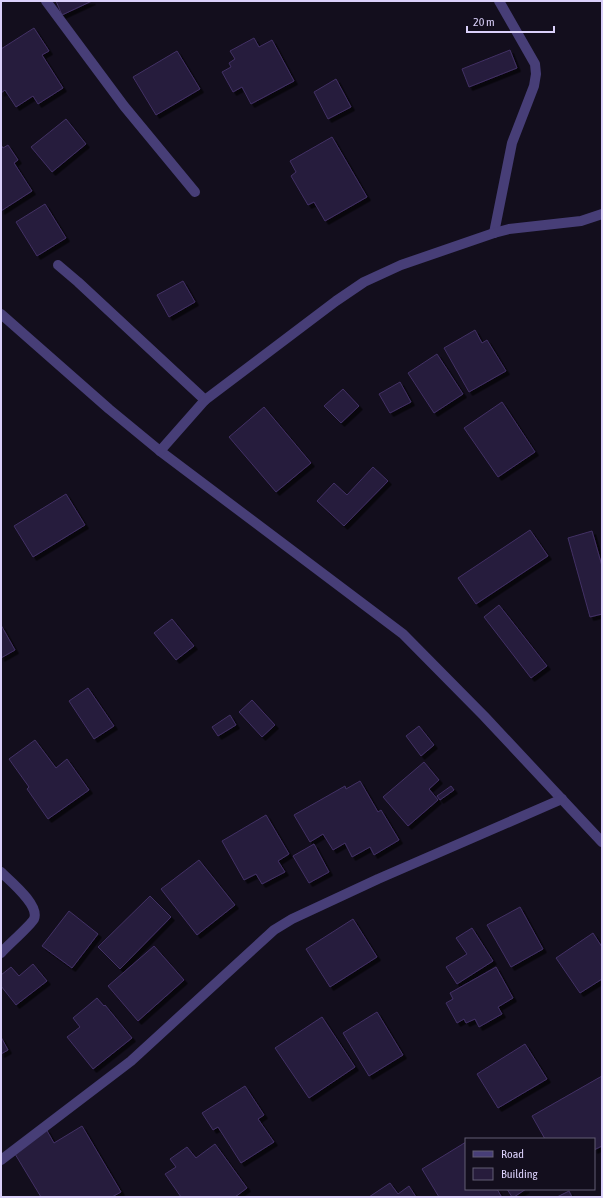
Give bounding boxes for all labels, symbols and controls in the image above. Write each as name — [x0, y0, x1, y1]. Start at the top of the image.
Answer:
scale bar — [467, 8, 554, 34]
text: 20 m — [473, 15, 495, 29]
legend — [465, 1138, 595, 1190]
text: Road — [501, 1147, 524, 1161]
text: Building — [501, 1167, 539, 1181]

